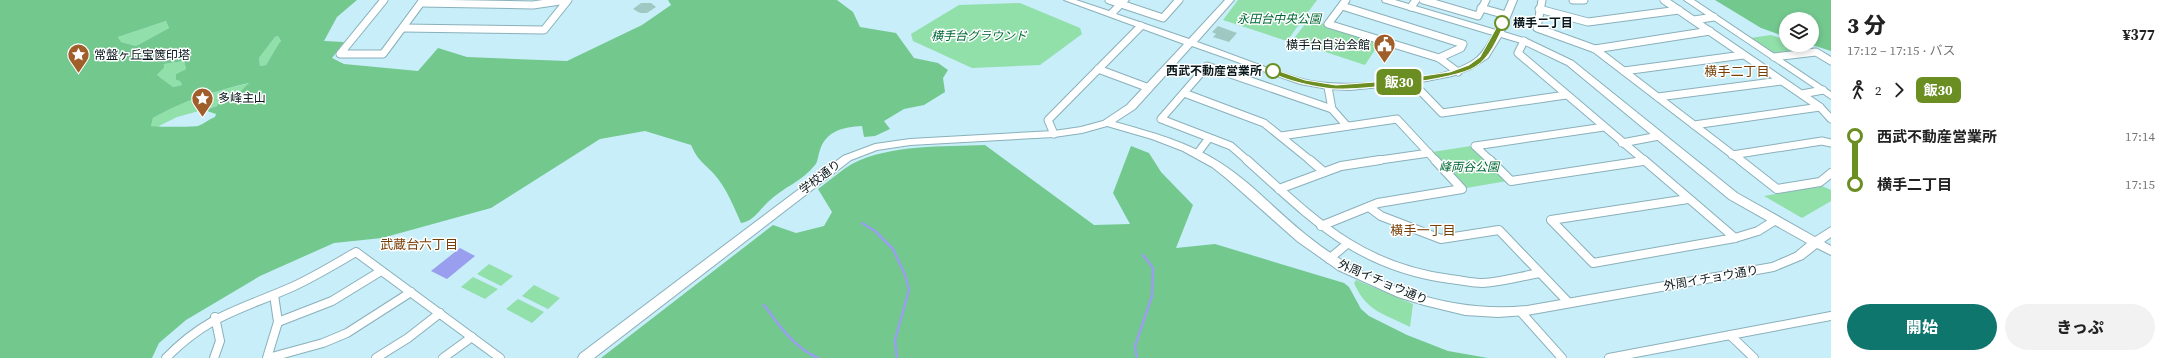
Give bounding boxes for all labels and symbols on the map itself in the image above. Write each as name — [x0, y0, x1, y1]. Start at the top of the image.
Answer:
park label: 永田台中央公園 — [1237, 11, 1323, 27]
marker: 横手二丁目 — [1494, 15, 1510, 31]
place label: 横手二丁目 — [1513, 15, 1573, 31]
park label: 横手台グラウンド — [931, 28, 1028, 44]
public building icon: 横手台自治会館 — [1372, 32, 1398, 65]
place label: 横手台自治会館 — [1286, 37, 1370, 53]
place icon: 常盤ヶ丘宝篋印塔 — [65, 42, 91, 75]
place label: 常盤ヶ丘宝篋印塔 — [94, 47, 190, 63]
place label: 西武不動産営業所 — [1166, 63, 1262, 79]
marker: 西武不動産営業所 — [1265, 63, 1281, 79]
district label: 横手二丁目 — [1704, 63, 1770, 80]
line badge: 飯30 — [1376, 69, 1422, 95]
place icon: 多峰主山 — [189, 85, 215, 118]
place label: 多峰主山 — [218, 90, 266, 106]
street label: 学校通り — [796, 156, 844, 198]
park label: 峰両谷公園 — [1439, 159, 1501, 175]
district label: 横手一丁目 — [1390, 222, 1456, 239]
district label: 武蔵台六丁目 — [380, 236, 458, 253]
street label: 外周イチョウ通り — [1336, 256, 1430, 308]
street label: 外周イチョウ通り — [1662, 262, 1760, 294]

